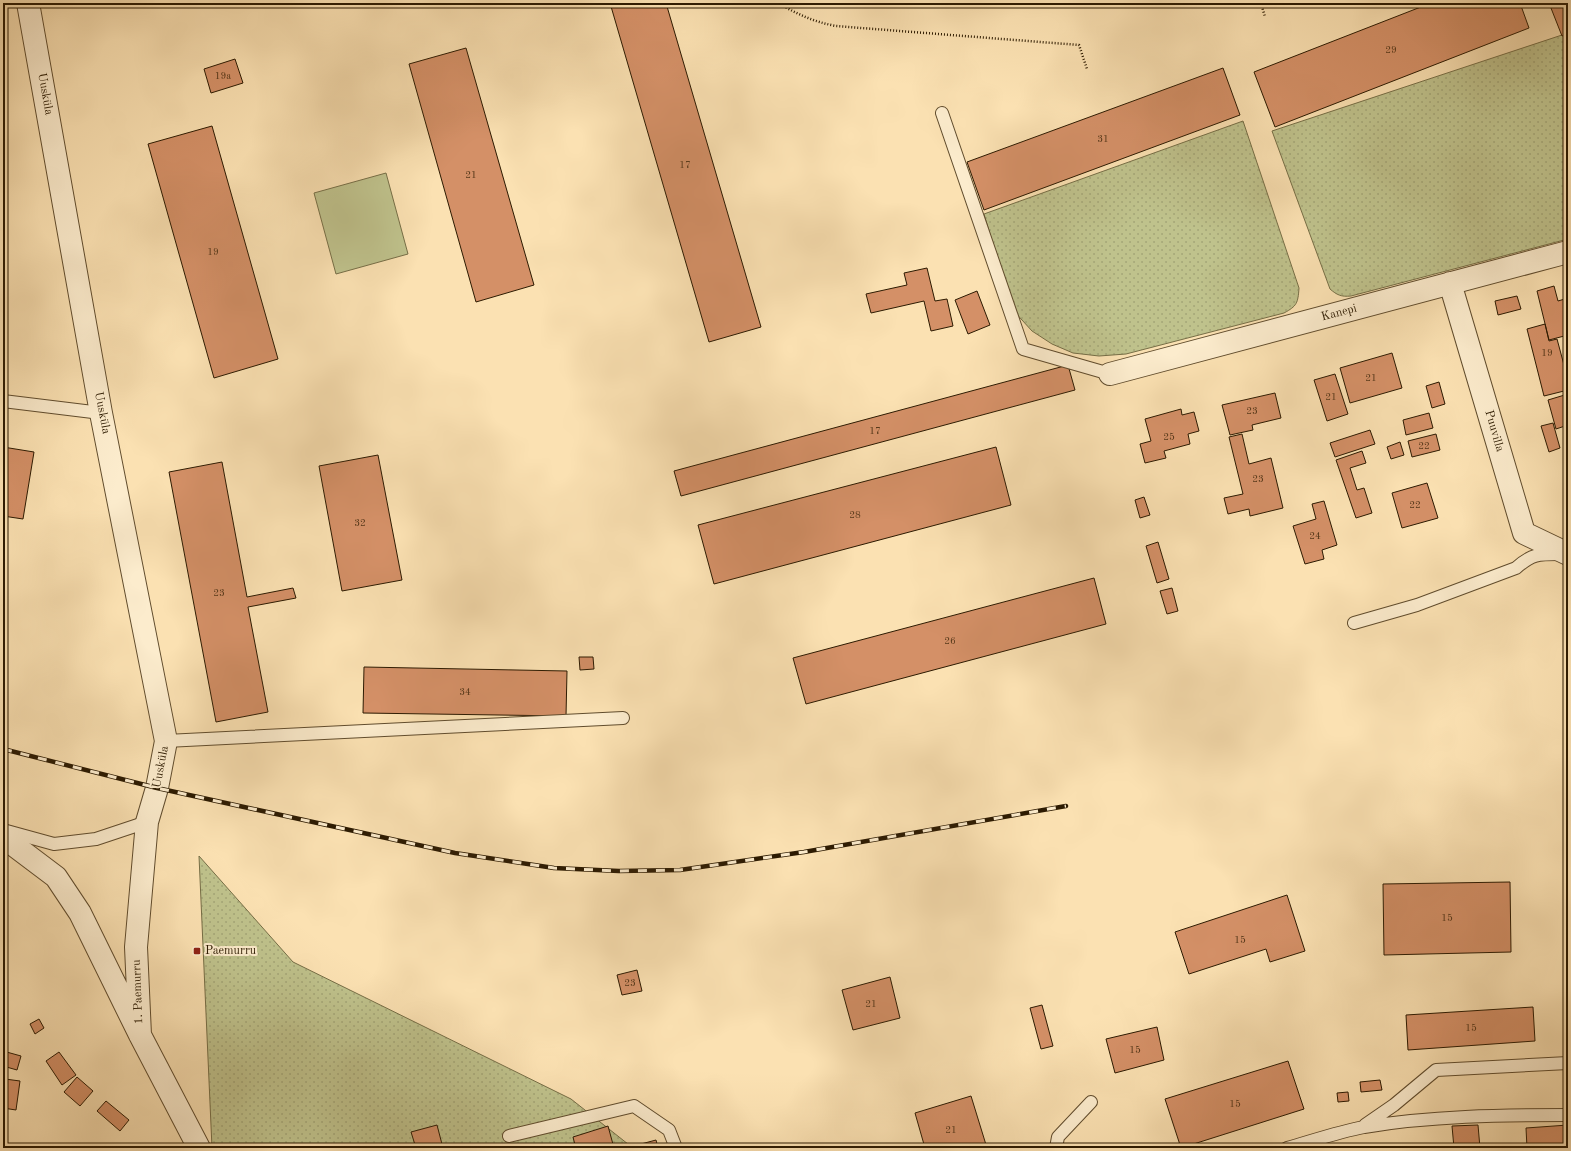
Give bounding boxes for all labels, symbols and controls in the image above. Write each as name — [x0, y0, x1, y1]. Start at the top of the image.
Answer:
house number: 29 — [1385, 45, 1397, 55]
house number: 19a — [215, 71, 231, 81]
street label: Uusküla — [35, 72, 55, 116]
house number: 31 — [1097, 134, 1109, 144]
house number: 17 — [679, 160, 691, 170]
house number: 21 — [465, 170, 477, 180]
house number: 19 — [207, 247, 219, 257]
street label: Kanepi — [1320, 302, 1358, 324]
house number: 19 — [1541, 348, 1553, 358]
house number: 21 — [1365, 373, 1377, 383]
street label: Uusküla — [92, 391, 112, 435]
house number: 21 — [1325, 392, 1337, 402]
house number: 23 — [1246, 406, 1258, 416]
street label: Puuvilla — [1482, 409, 1506, 453]
house number: 17 — [869, 426, 881, 436]
house number: 25 — [1163, 432, 1175, 442]
house number: 22 — [1418, 441, 1430, 451]
house number: 23 — [1252, 474, 1264, 484]
house number: 22 — [1409, 500, 1421, 510]
house number: 28 — [849, 510, 861, 520]
house number: 32 — [354, 518, 366, 528]
house number: 24 — [1309, 531, 1321, 541]
house number: 23 — [213, 588, 225, 598]
house number: 26 — [944, 636, 956, 646]
house number: 34 — [459, 687, 471, 697]
street label: Uusküla — [151, 745, 171, 789]
house number: 15 — [1441, 913, 1453, 923]
house number: 15 — [1234, 935, 1246, 945]
place label: Paemurru — [205, 945, 257, 957]
marker: Paemurru — [192, 946, 202, 956]
street label: 1. Paemurru — [131, 959, 145, 1025]
house number: 23 — [624, 978, 636, 988]
house number: 21 — [865, 999, 877, 1009]
house number: 15 — [1465, 1023, 1477, 1033]
house number: 15 — [1129, 1045, 1141, 1055]
house number: 15 — [1229, 1099, 1241, 1109]
house number: 21 — [945, 1125, 957, 1135]

